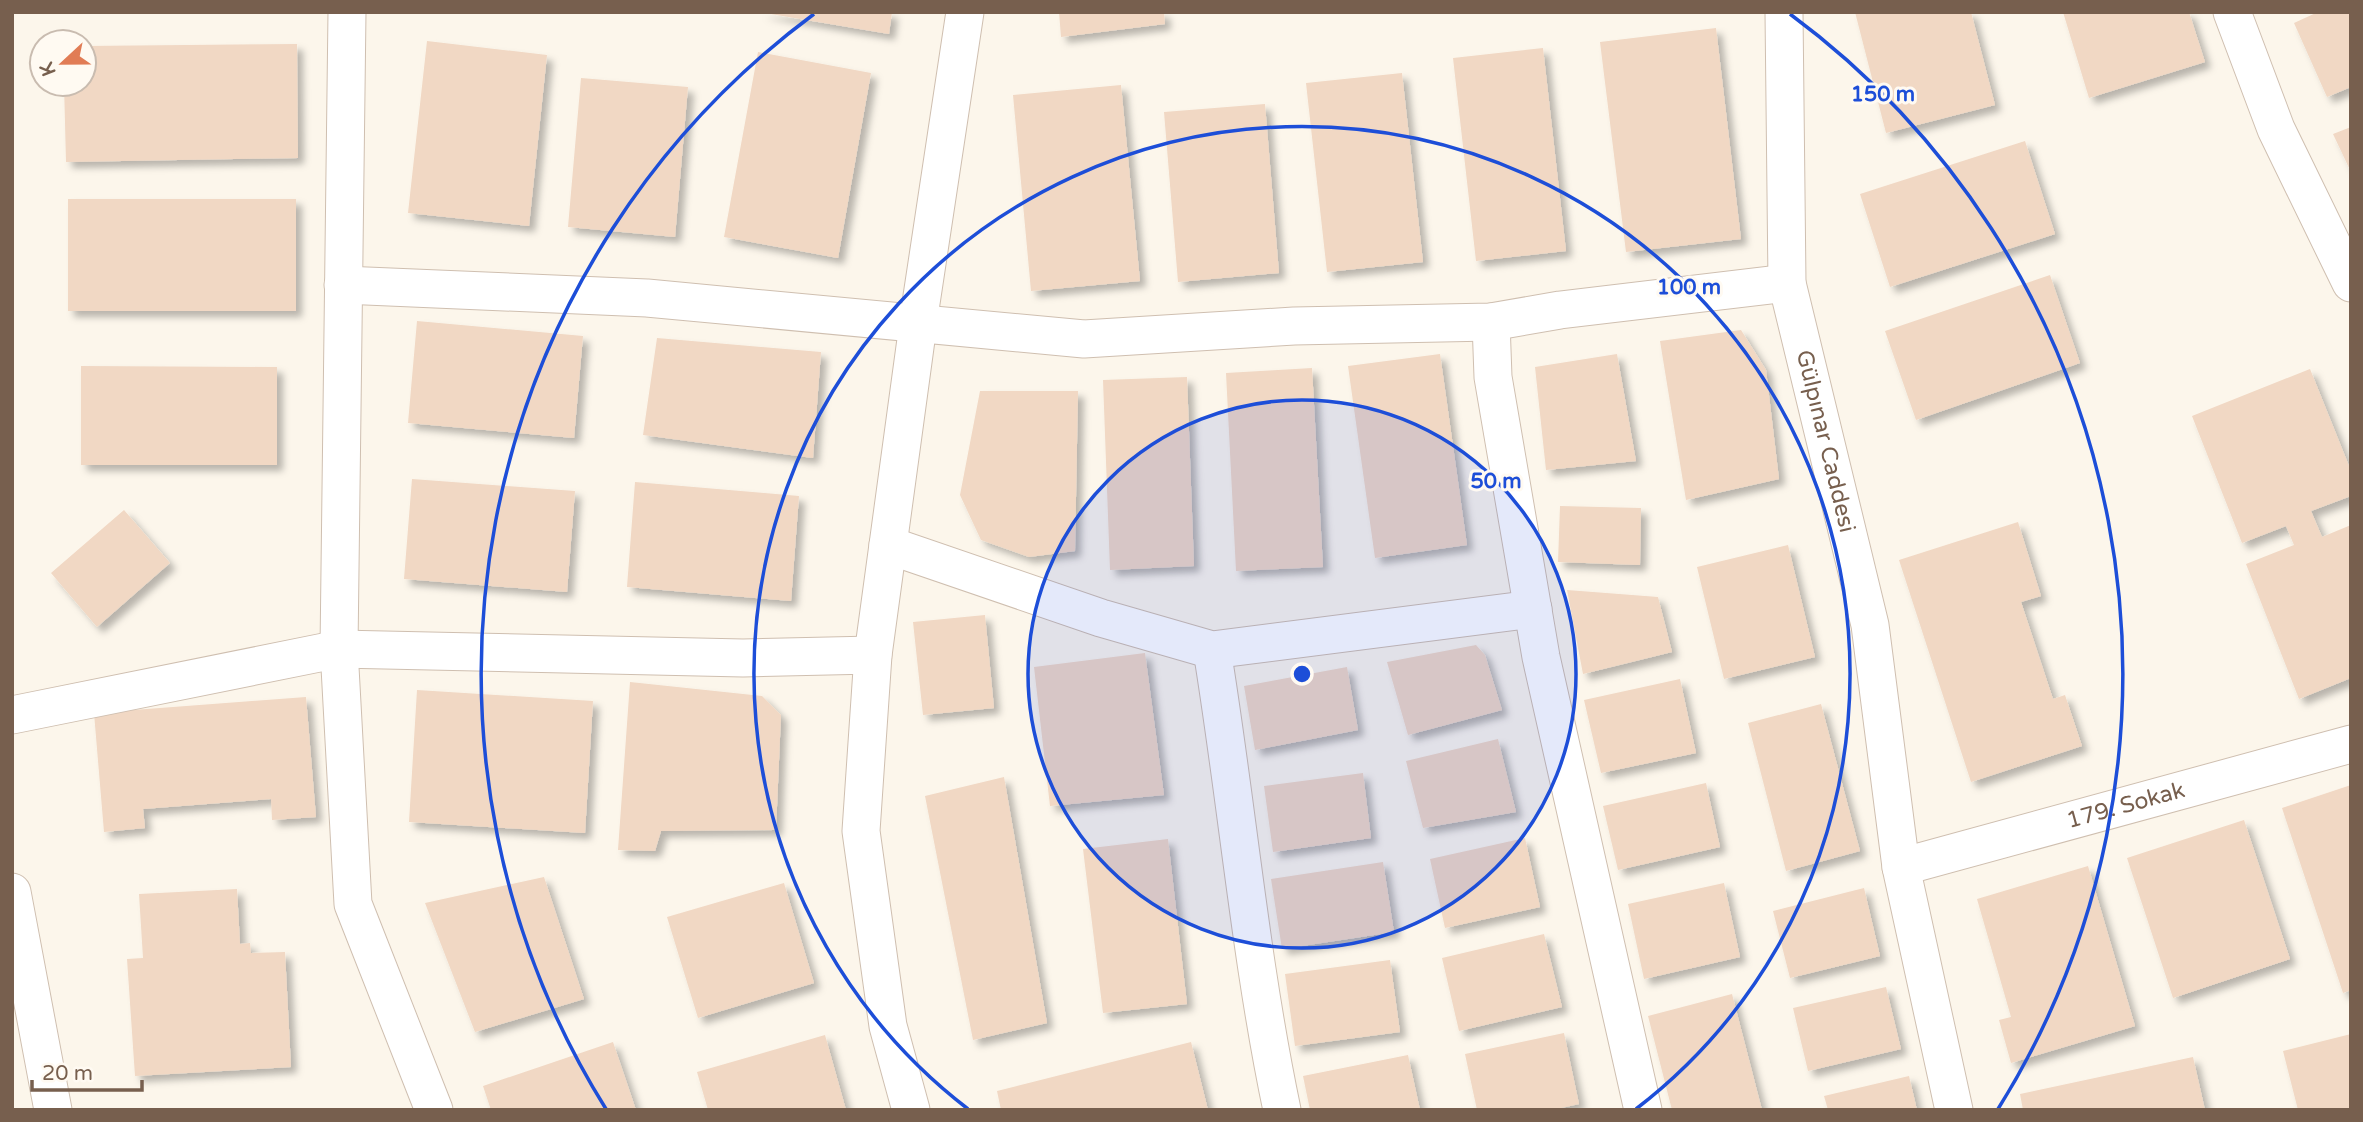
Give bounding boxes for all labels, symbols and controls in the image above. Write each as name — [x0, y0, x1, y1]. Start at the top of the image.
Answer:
north arrow — [28, 28, 98, 98]
text: K — [35, 59, 61, 79]
text: 150 m — [1851, 82, 1915, 107]
text: 100 m — [1657, 275, 1721, 300]
street label: Gülpınar Caddesi — [1790, 347, 1861, 536]
text: 50 m — [1470, 469, 1522, 494]
centre of rings — [1290, 662, 1314, 686]
street label: 179. Sokak — [2064, 776, 2188, 835]
scale bar — [32, 1048, 142, 1092]
text: 20 m — [42, 1061, 93, 1086]

